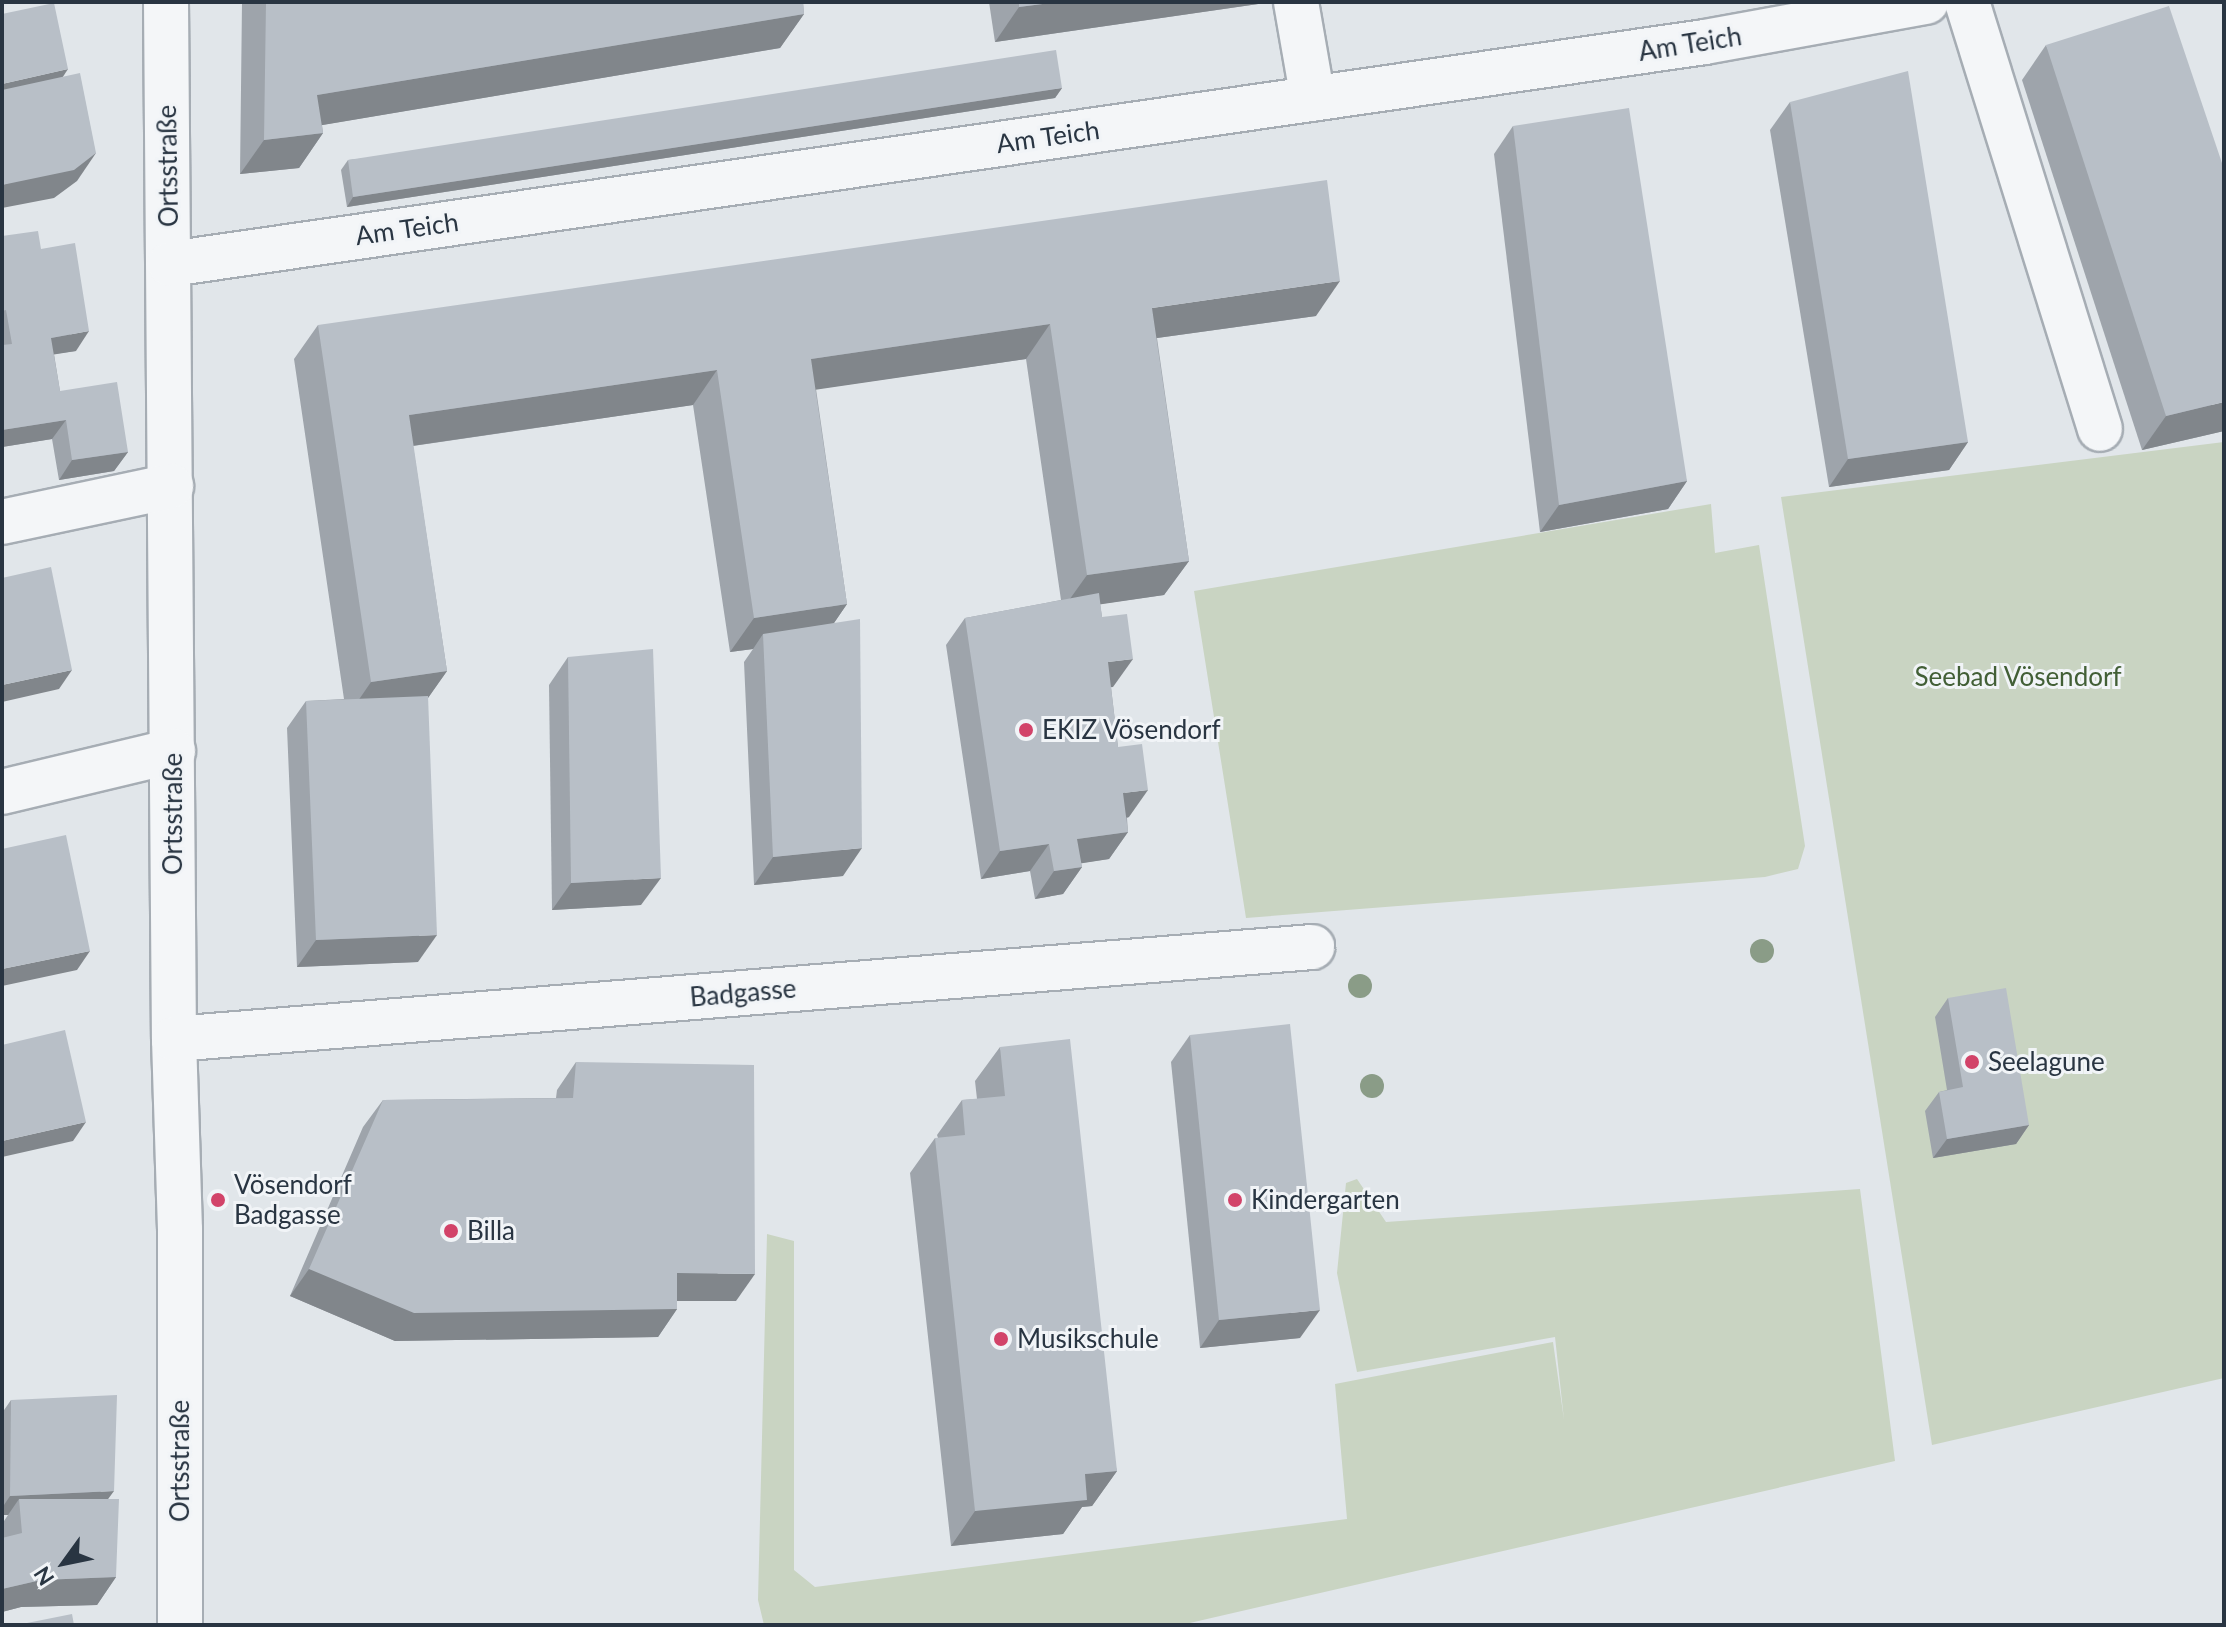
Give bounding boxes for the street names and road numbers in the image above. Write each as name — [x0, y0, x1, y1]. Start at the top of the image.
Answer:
street label: Am Teich — [1636, 20, 1744, 68]
street label: Ortsstraße — [151, 105, 185, 227]
street label: Am Teich — [994, 114, 1102, 160]
street label: Am Teich — [353, 206, 461, 252]
street label: Ortsstraße — [157, 753, 189, 875]
street label: Badgasse — [688, 973, 798, 1013]
street label: Ortsstraße — [164, 1400, 196, 1522]

